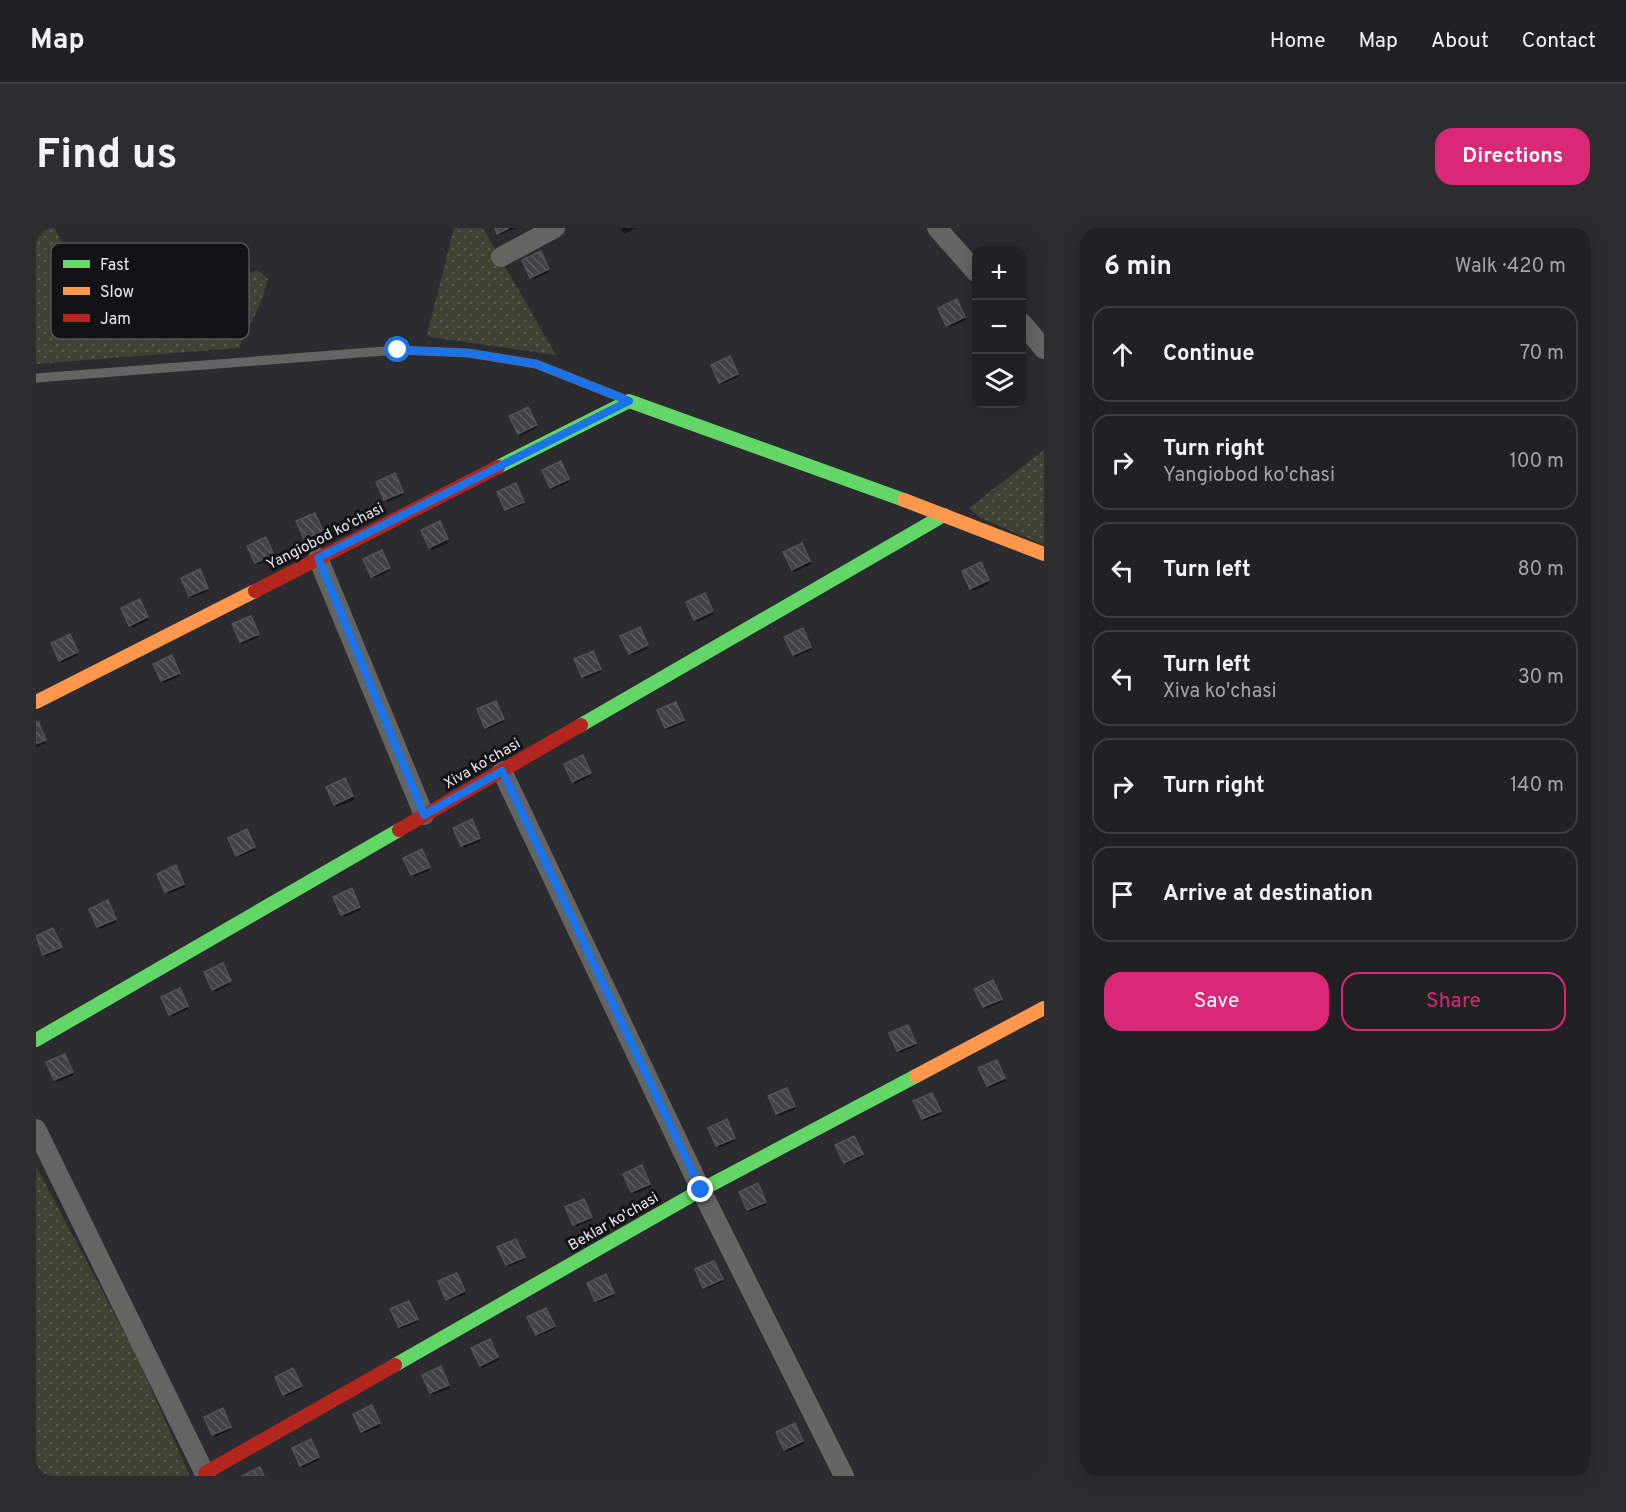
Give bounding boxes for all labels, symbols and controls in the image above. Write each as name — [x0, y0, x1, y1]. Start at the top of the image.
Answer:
text: Map — [30, 23, 85, 59]
text: Home — [1270, 28, 1326, 55]
text: Map — [1359, 28, 1398, 55]
text: About — [1431, 28, 1489, 55]
text: Contact — [1522, 28, 1596, 55]
button: Directions — [1435, 128, 1590, 185]
text: Find us — [36, 130, 177, 183]
legend — [51, 243, 249, 339]
map controls — [972, 246, 1026, 408]
button: + — [972, 246, 1026, 300]
text: 6 min — [1104, 251, 1172, 284]
text: Walk · 420 m — [1455, 254, 1566, 280]
text: Fast — [100, 256, 130, 276]
text: Slow — [100, 283, 134, 303]
button: − — [972, 300, 1026, 354]
text: Jam — [100, 310, 131, 330]
route start — [384, 336, 410, 362]
icon: ahead — [1106, 338, 1139, 371]
text: Continue — [1163, 341, 1254, 368]
text: 70 m — [1520, 341, 1564, 367]
button: layers — [972, 354, 1026, 408]
text: Turn right — [1163, 436, 1265, 463]
icon: right — [1106, 446, 1139, 479]
text: 100 m — [1509, 449, 1564, 475]
text: Yangiobod ko'chasi — [1163, 463, 1335, 489]
street label: Yangiobod ko'chasi — [264, 500, 387, 575]
icon: left — [1106, 554, 1139, 587]
text: Turn left — [1163, 557, 1251, 584]
text: 80 m — [1518, 557, 1564, 583]
text: Turn left — [1163, 652, 1251, 679]
icon: left — [1106, 662, 1139, 695]
text: 30 m — [1518, 665, 1564, 691]
text: Xiva ko'chasi — [1163, 679, 1277, 705]
street label: Xiva ko'chasi — [441, 735, 524, 794]
icon: right — [1106, 770, 1139, 803]
text: Turn right — [1163, 773, 1265, 800]
text: 140 m — [1510, 773, 1564, 799]
icon: arrive — [1106, 878, 1139, 911]
text: Arrive at destination — [1163, 881, 1373, 908]
button: Save — [1104, 972, 1329, 1031]
button: Share — [1341, 972, 1566, 1031]
route end — [687, 1176, 713, 1202]
street label: Beklar ko'chasi — [565, 1189, 662, 1256]

